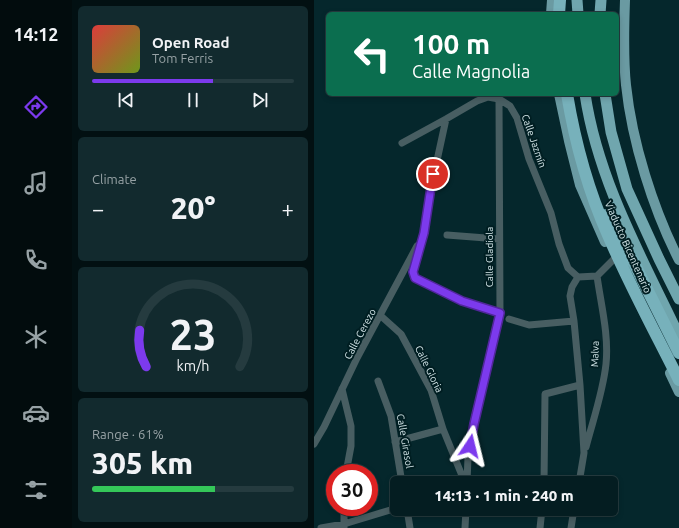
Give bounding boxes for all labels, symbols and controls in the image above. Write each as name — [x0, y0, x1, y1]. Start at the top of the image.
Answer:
text: 14:12 — [13, 24, 59, 44]
icon: left — [346, 28, 398, 80]
text: 100 m — [412, 28, 490, 59]
text: Open Road — [152, 34, 229, 51]
text: Tom Ferris — [152, 51, 213, 65]
text: Calle Magnolia — [412, 61, 530, 81]
icon: previous — [115, 89, 137, 111]
icon: pause — [182, 89, 204, 111]
icon: next — [249, 89, 271, 111]
icon: directions — [22, 93, 50, 121]
street label: Calle Jazmín — [520, 113, 548, 169]
pin — [416, 157, 450, 191]
icon: arrive — [422, 163, 444, 185]
icon: music — [22, 169, 50, 197]
text: Climate — [92, 172, 137, 186]
text: 20° — [171, 191, 215, 225]
text: − — [92, 196, 104, 221]
text: + — [282, 196, 294, 221]
street label: Viaducto Bicentenario — [603, 199, 653, 295]
street label: Calle Gladiola — [484, 227, 495, 287]
icon: phone — [22, 246, 50, 274]
street label: Calle Cerezo — [342, 307, 378, 361]
text: 23 — [170, 311, 216, 358]
icon: climate — [22, 323, 50, 351]
street label: Malva — [589, 341, 601, 367]
street label: Calle Gloria — [413, 344, 445, 394]
text: km/h — [177, 358, 209, 374]
icon: car — [22, 399, 50, 427]
street label: Calle Girasol — [395, 413, 415, 469]
position arrow — [449, 425, 491, 467]
text: Range · 61% — [92, 427, 164, 441]
text: 305 km — [92, 446, 193, 480]
speed limit sign: 30 — [326, 464, 378, 516]
icon: filters — [22, 476, 50, 504]
text: 14:13 · 1 min · 240 m — [434, 487, 574, 504]

